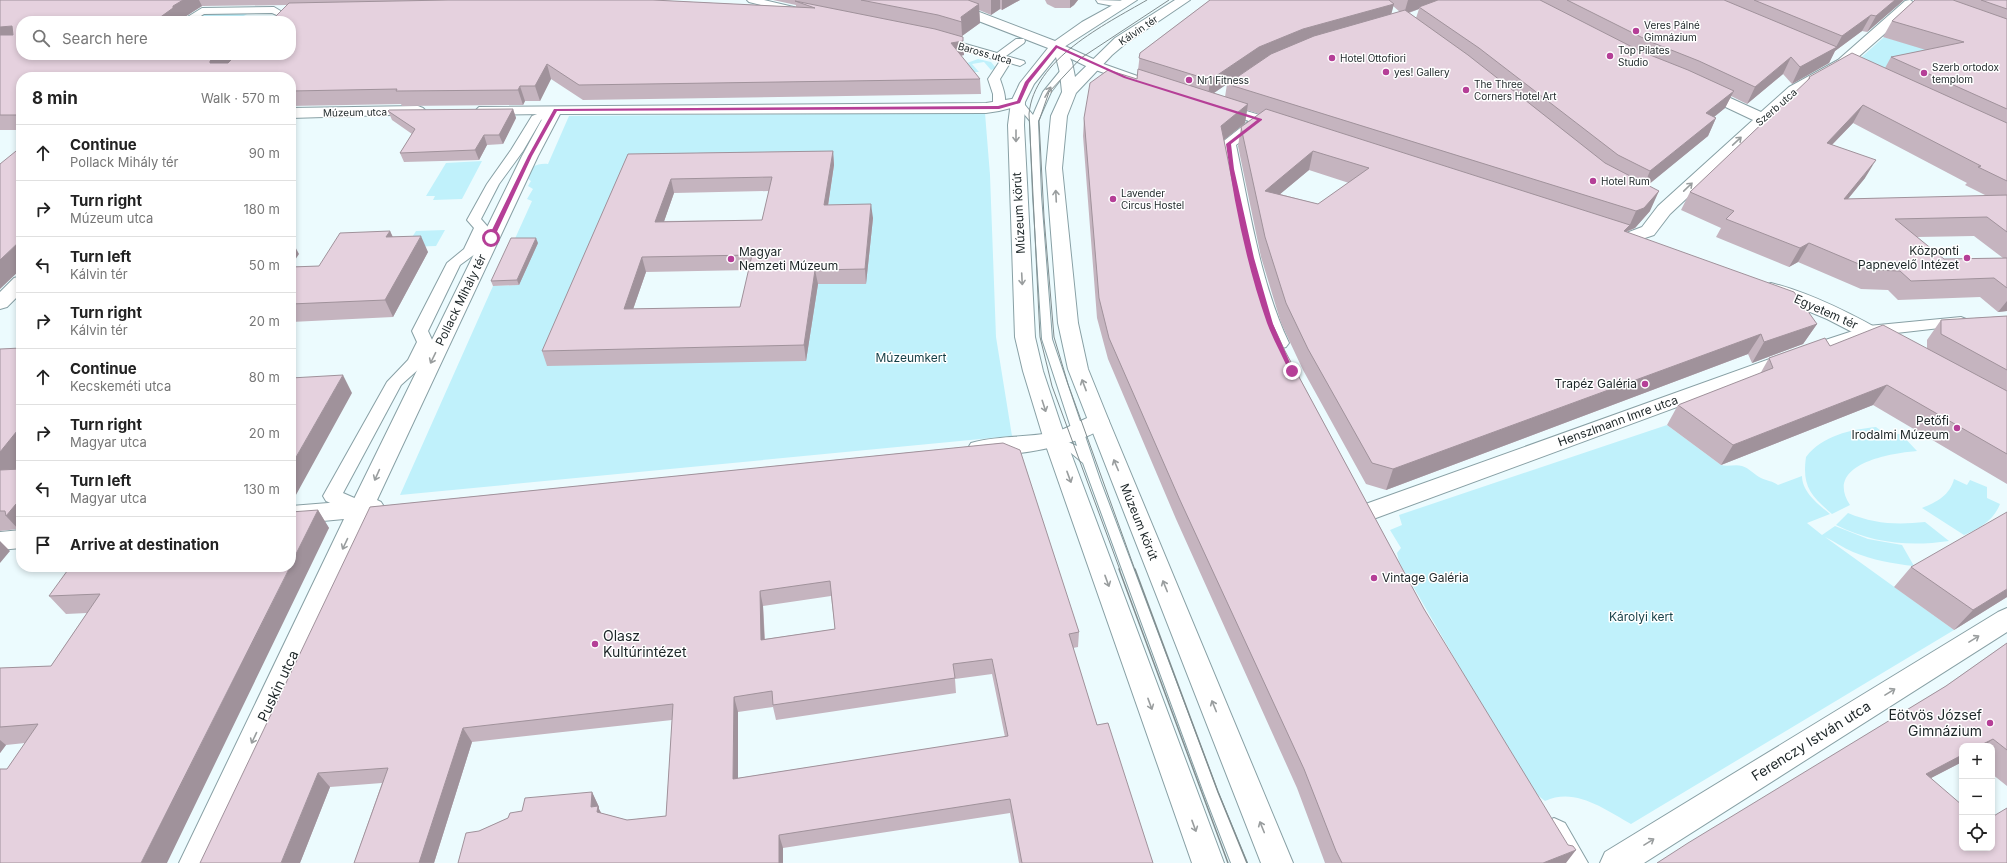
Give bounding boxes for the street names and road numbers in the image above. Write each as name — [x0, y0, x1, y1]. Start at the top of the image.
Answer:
street label: Kálvin tér — [1116, 13, 1160, 47]
street label: Baross utca — [957, 40, 1013, 66]
street label: Szerb utca — [1753, 86, 1799, 128]
street label: Múzeum utca — [323, 105, 387, 119]
street label: Múzeum körút — [1009, 172, 1028, 254]
street label: Pollack Mihály tér — [432, 251, 489, 348]
street label: Egyetem tér — [1792, 291, 1861, 332]
street label: Henszlmann Imre utca — [1556, 392, 1680, 449]
street label: Múzeum körút — [1117, 481, 1162, 562]
street label: Puskin utca — [254, 647, 301, 724]
street label: Ferenczy István utca — [1748, 697, 1873, 784]

